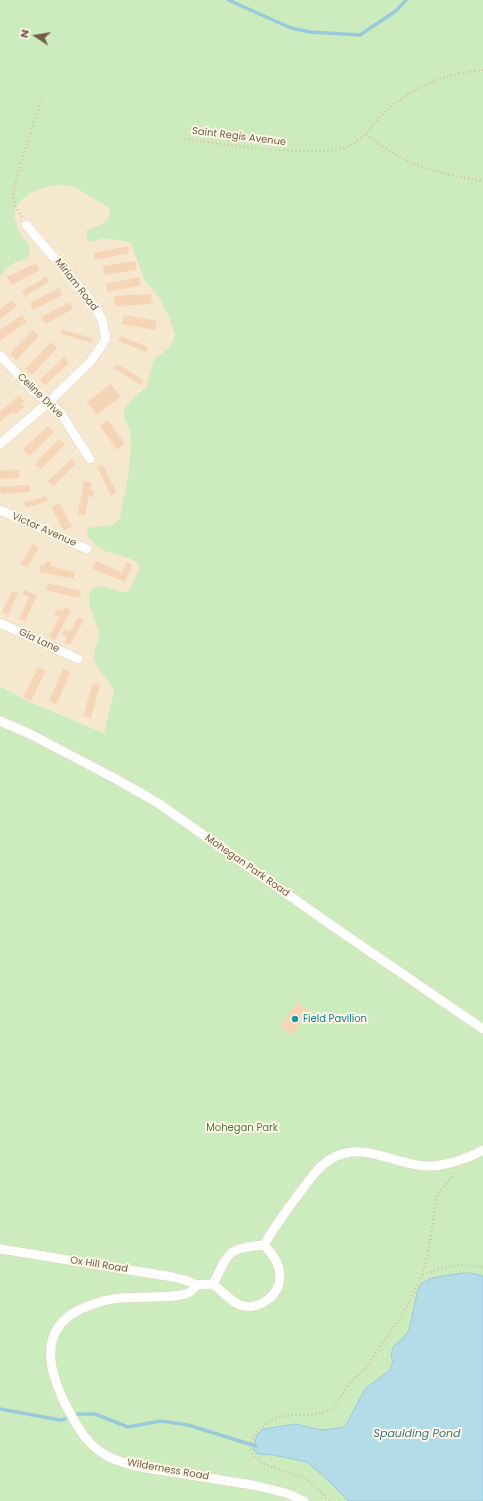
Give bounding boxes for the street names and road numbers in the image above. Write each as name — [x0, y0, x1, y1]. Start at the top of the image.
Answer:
street label: Saint Regis Avenue — [191, 125, 287, 149]
street label: Miriam Road — [52, 256, 100, 314]
street label: Celine Drive — [15, 371, 65, 421]
street label: Victor Avenue — [10, 510, 78, 550]
street label: Gia Lane — [17, 626, 61, 656]
street label: Mohegan Park Road — [202, 832, 292, 900]
street label: Ox Hill Road — [69, 1255, 129, 1275]
street label: Wilderness Road — [126, 1457, 210, 1483]

